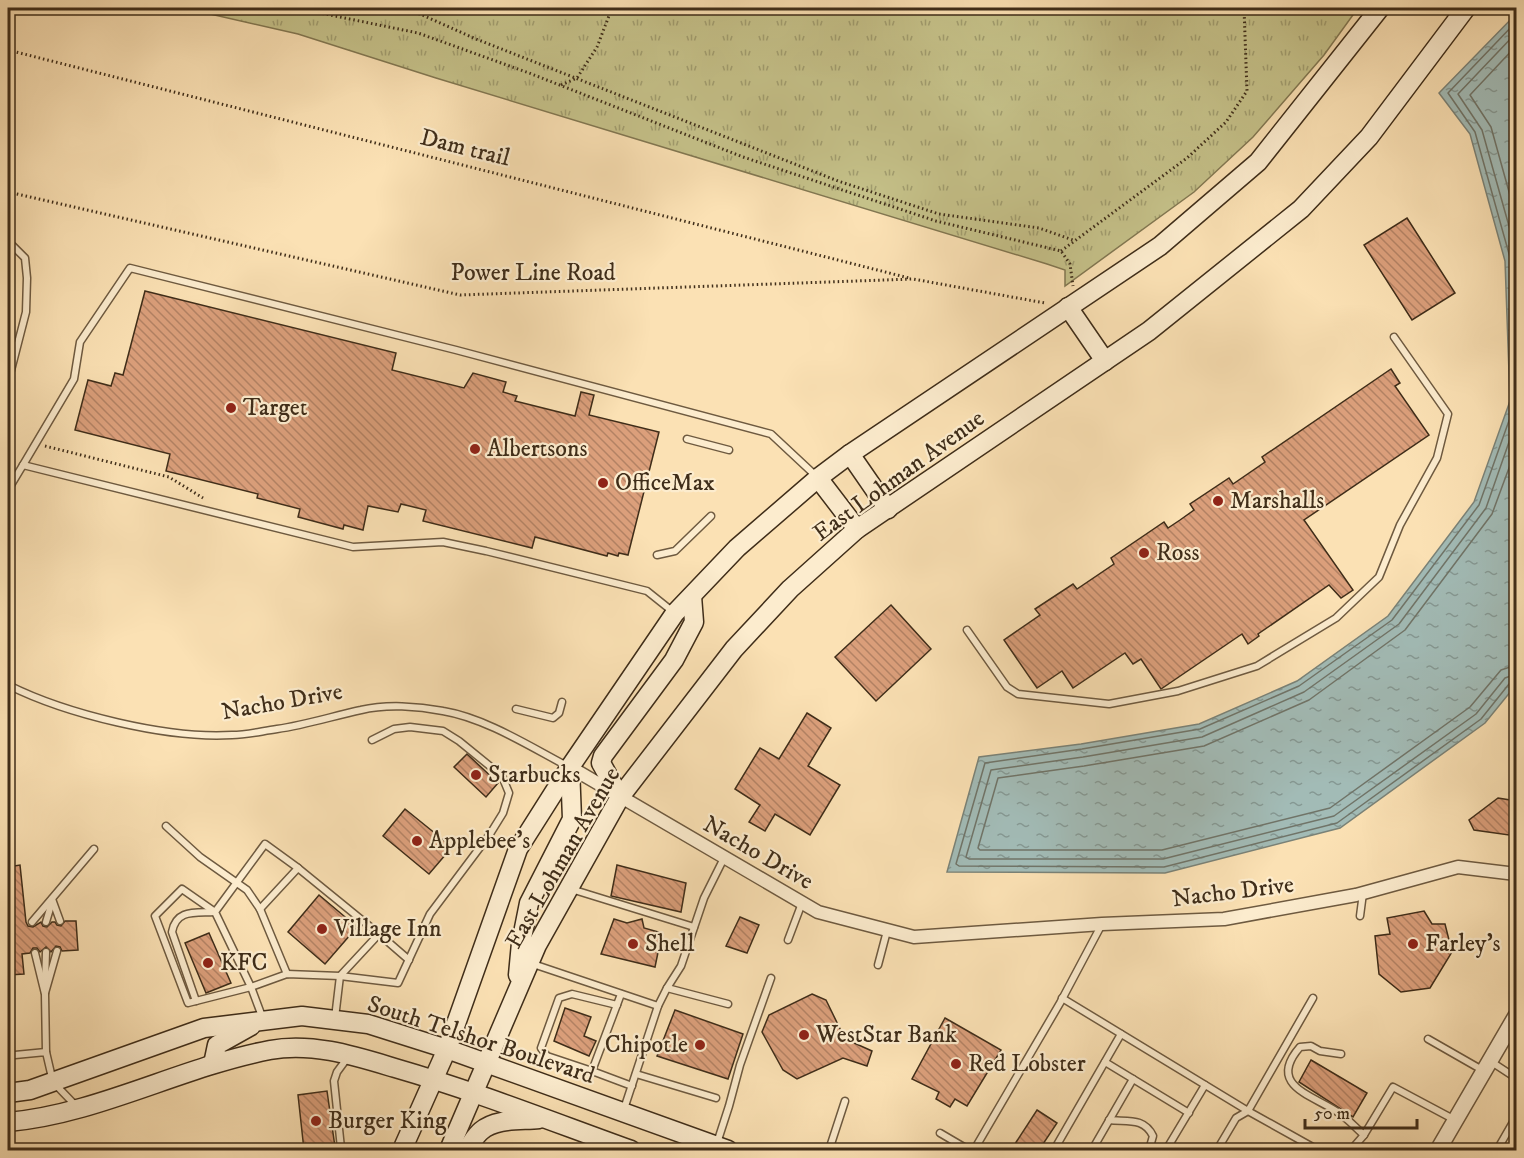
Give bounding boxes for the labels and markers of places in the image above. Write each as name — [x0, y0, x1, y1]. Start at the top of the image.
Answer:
place label: Target — [243, 393, 308, 423]
marker: Target — [224, 401, 238, 415]
place label: Albertsons — [487, 434, 588, 464]
marker: Albertsons — [468, 442, 482, 456]
place label: OfficeMax — [615, 468, 715, 498]
marker: OfficeMax — [596, 476, 610, 490]
place label: Marshalls — [1230, 486, 1324, 516]
marker: Marshalls — [1211, 494, 1225, 508]
place label: Ross — [1156, 538, 1200, 568]
marker: Ross — [1137, 546, 1151, 560]
place label: Starbucks — [488, 760, 580, 790]
marker: Starbucks — [469, 768, 483, 782]
place label: Applebee's — [429, 826, 530, 856]
marker: Applebee's — [410, 834, 424, 848]
place label: Village Inn — [333, 914, 442, 944]
marker: Village Inn — [315, 922, 329, 936]
place label: Shell — [645, 929, 695, 959]
place label: Farley's — [1425, 929, 1501, 959]
marker: Shell — [626, 937, 640, 951]
marker: Farley's — [1406, 937, 1420, 951]
place label: KFC — [220, 948, 268, 978]
marker: KFC — [201, 956, 215, 970]
place label: WestStar Bank — [815, 1020, 957, 1050]
marker: WestStar Bank — [797, 1028, 811, 1042]
place label: Chipotle — [605, 1030, 688, 1060]
marker: Chipotle — [693, 1038, 707, 1052]
place label: Red Lobster — [968, 1049, 1086, 1079]
marker: Red Lobster — [949, 1057, 963, 1071]
place label: Burger King — [328, 1106, 447, 1136]
marker: Burger King — [309, 1114, 323, 1128]

